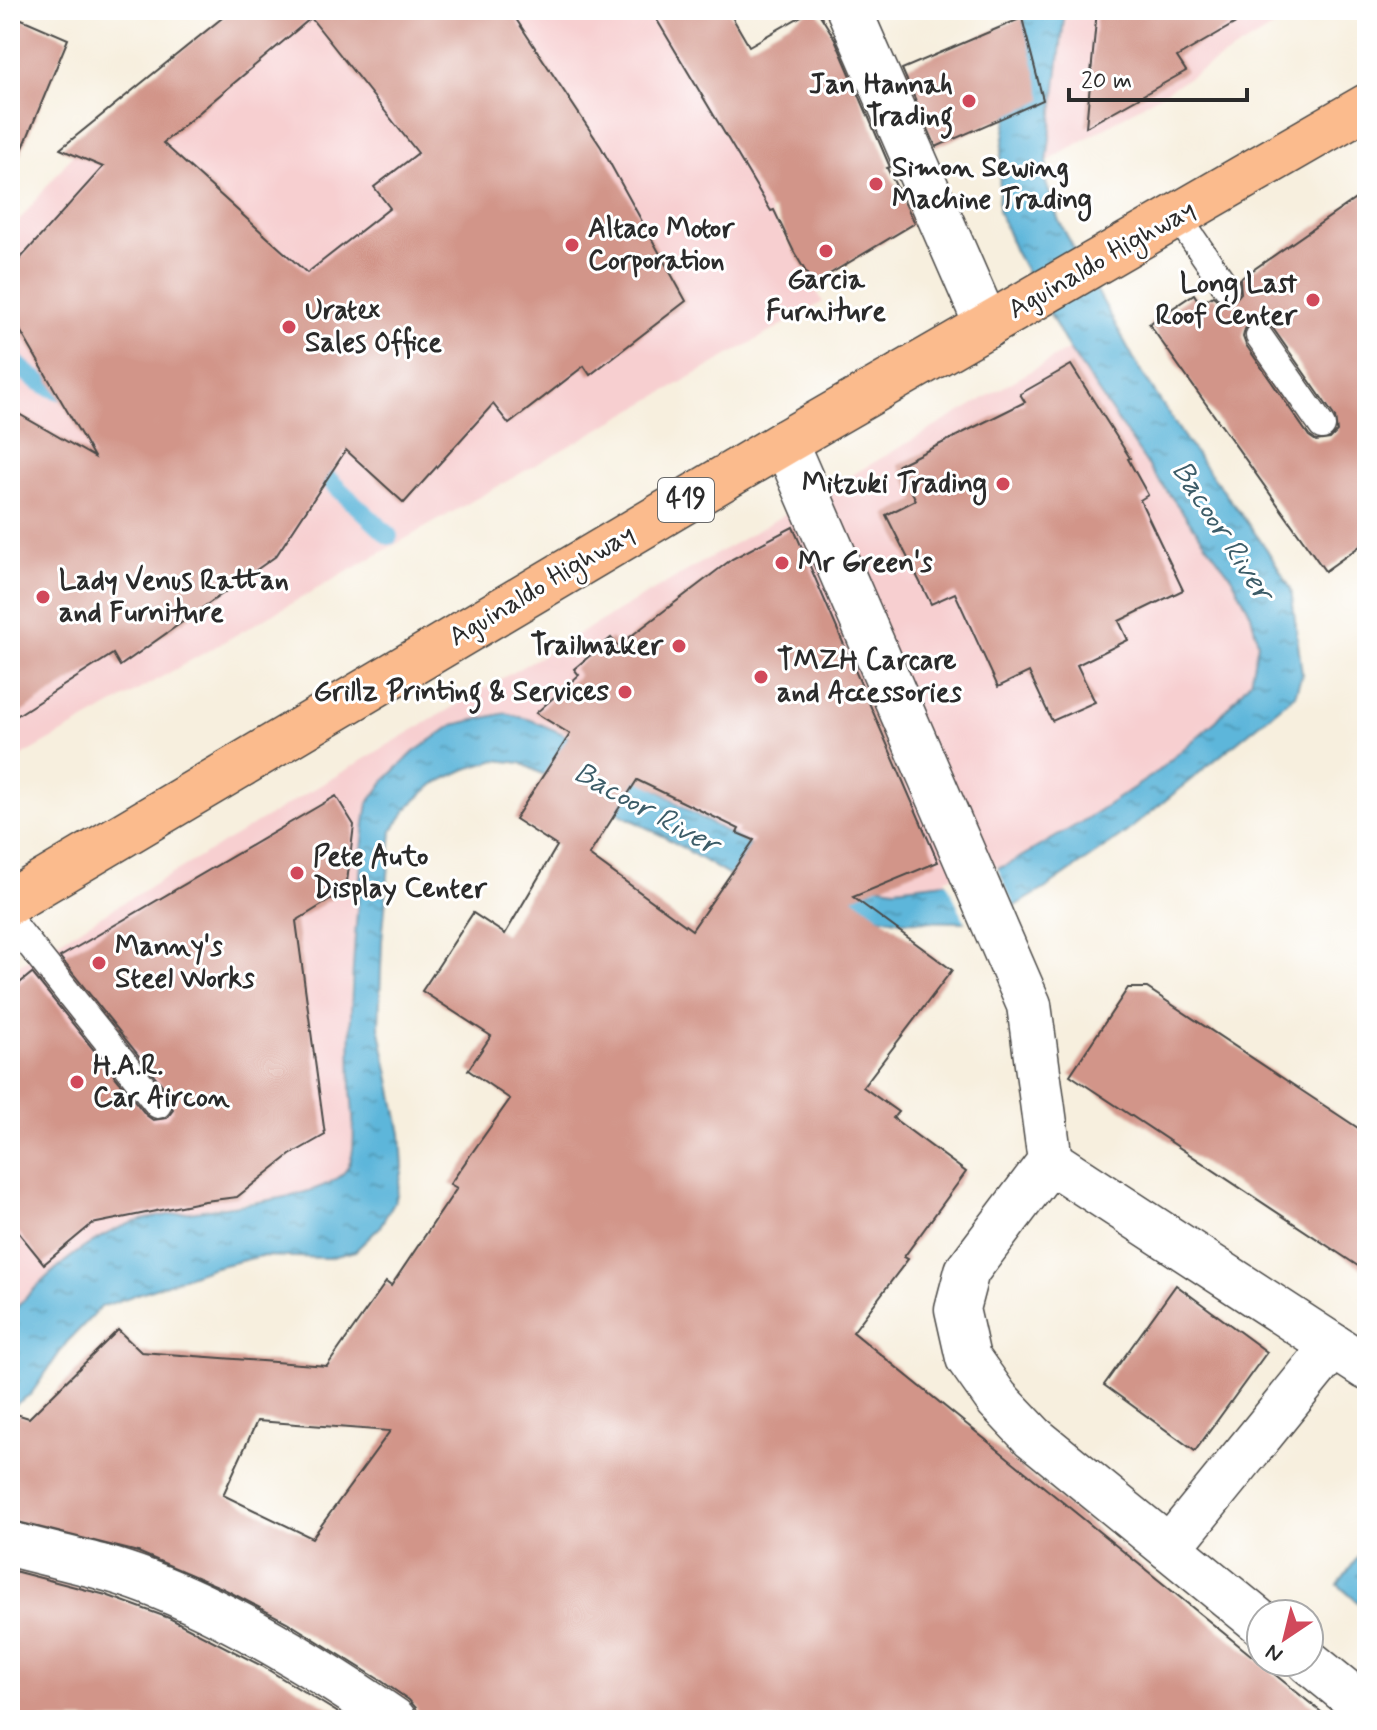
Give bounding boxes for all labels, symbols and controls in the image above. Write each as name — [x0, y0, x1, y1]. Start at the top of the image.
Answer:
scale bar — [1069, 52, 1247, 102]
text: 20 m — [1081, 66, 1132, 97]
place label: Jan Hannah Trading — [809, 67, 953, 139]
marker: Jan Hannah Trading — [960, 92, 978, 110]
place label: Simon Sewing Machine Trading — [892, 150, 1092, 222]
marker: Simon Sewing Machine Trading — [867, 175, 885, 193]
street label: Aguinaldo Highway — [1001, 191, 1204, 330]
place label: Altaco Motor Corporation — [588, 211, 735, 280]
marker: Altaco Motor Corporation — [563, 236, 581, 254]
marker: Garcia Furniture — [817, 242, 835, 260]
place label: Garcia Furniture — [766, 262, 886, 331]
place label: Long Last Roof Center — [1156, 266, 1298, 335]
marker: Long Last Roof Center — [1304, 291, 1322, 309]
place label: Uratex Sales Office — [305, 293, 442, 362]
marker: Uratex Sales Office — [280, 318, 298, 336]
water label: Bacoor River — [1162, 453, 1284, 612]
place label: Mitzuki Trading — [802, 466, 987, 506]
marker: Mitzuki Trading — [994, 475, 1012, 493]
road number: 419 — [658, 478, 714, 522]
street label: Aguinaldo Highway — [442, 516, 643, 658]
place label: Mr Green's — [798, 545, 933, 582]
marker: Mr Green's — [773, 554, 791, 572]
place label: Lady Venus Rattan and Furniture — [59, 563, 289, 632]
marker: Lady Venus Rattan and Furniture — [34, 588, 52, 606]
place label: Trailmaker — [531, 628, 664, 665]
marker: Trailmaker — [670, 637, 688, 655]
place label: TMZH Carcare and Accessories — [777, 643, 963, 712]
marker: TMZH Carcare and Accessories — [752, 668, 770, 686]
place label: Grillz Printing & Services — [314, 674, 609, 714]
marker: Grillz Printing & Services — [616, 683, 634, 701]
water label: Bacoor River — [567, 753, 729, 867]
place label: Pete Auto Display Center — [313, 839, 488, 908]
marker: Pete Auto Display Center — [288, 864, 306, 882]
place label: Manny's Steel Works — [115, 929, 255, 998]
marker: Manny's Steel Works — [90, 954, 108, 972]
place label: H.A.R. Car Aircon — [93, 1048, 231, 1117]
marker: H.A.R. Car Aircon — [68, 1073, 86, 1091]
north arrow — [1245, 1598, 1325, 1678]
text: N — [1261, 1637, 1289, 1668]

